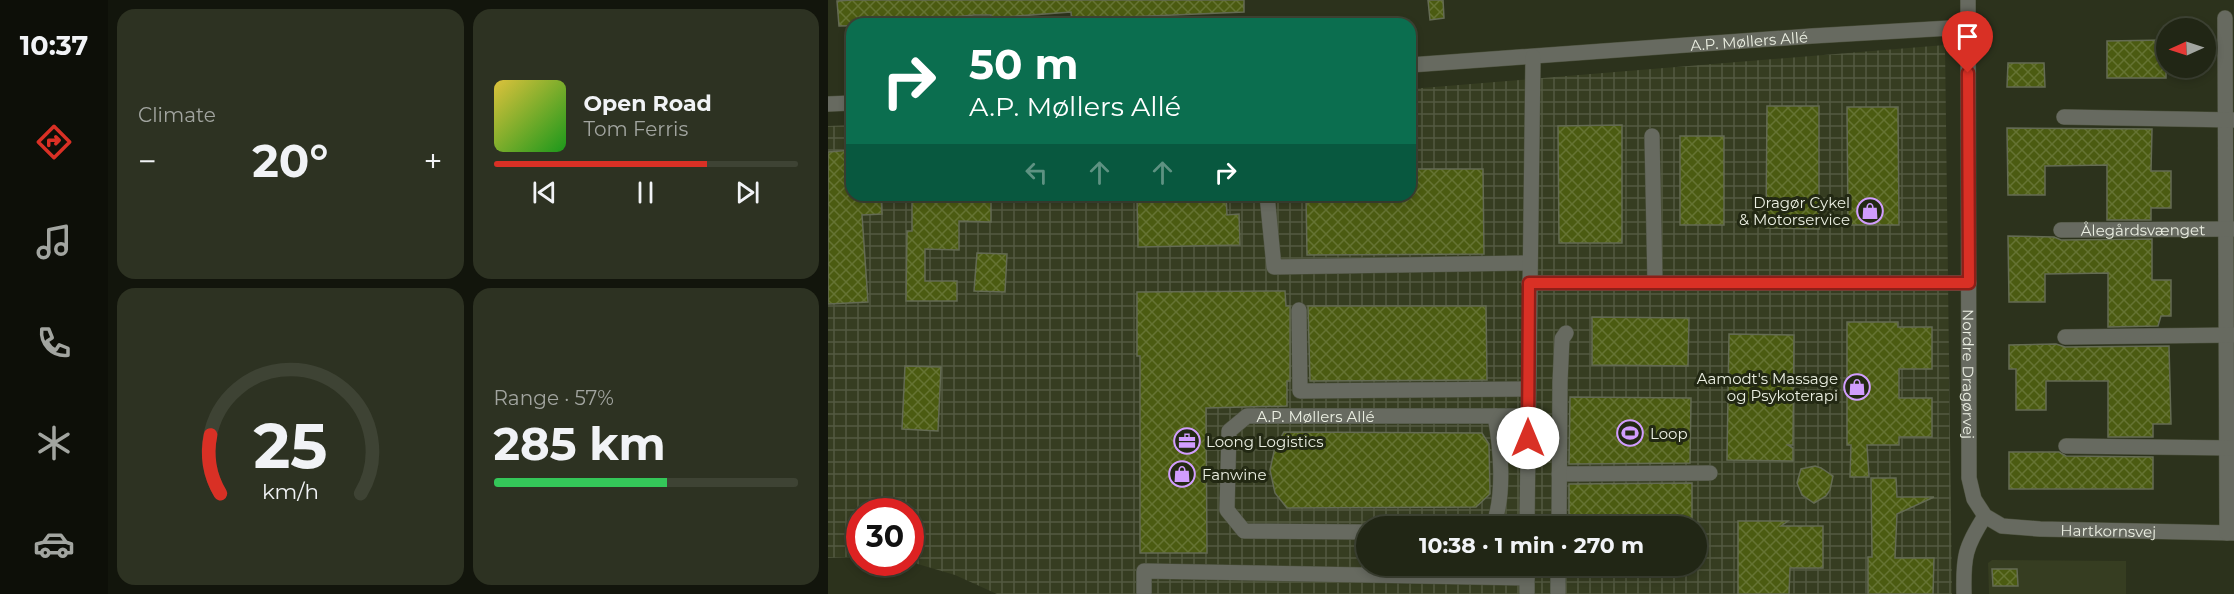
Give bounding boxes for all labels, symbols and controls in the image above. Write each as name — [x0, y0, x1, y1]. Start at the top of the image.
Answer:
pin — [1942, 11, 1993, 73]
north arrow — [2156, 18, 2216, 78]
map controls — [2156, 18, 2216, 78]
icon: arrive — [1951, 20, 1984, 53]
street label: A.P. Møllers Allé — [1690, 27, 1809, 54]
text: 10:37 — [20, 29, 88, 62]
text: 50 m — [969, 38, 1078, 90]
icon: right — [870, 42, 948, 120]
text: Open Road — [584, 90, 712, 117]
text: A.P. Møllers Allé — [969, 90, 1181, 123]
text: Climate — [138, 103, 216, 127]
text: Tom Ferris — [584, 117, 688, 141]
icon: directions — [33, 121, 75, 163]
text: 20° — [252, 133, 328, 188]
text: − — [138, 141, 157, 181]
text: + — [424, 141, 442, 181]
icon: left — [1020, 156, 1053, 189]
icon: ahead — [1083, 156, 1116, 189]
icon: ahead — [1146, 156, 1179, 189]
icon: right — [1209, 156, 1242, 189]
icon: previous — [528, 176, 561, 209]
icon: pause — [629, 176, 662, 209]
icon: next — [731, 176, 764, 209]
place label: Dragør Cykel & Motorservice — [1739, 193, 1850, 229]
shop icon: Dragør Cykel & Motorservice — [1855, 196, 1885, 226]
street label: Ålegårdsvænget — [2081, 220, 2205, 239]
icon: music — [33, 221, 75, 263]
street label: Nordre Dragørvej — [1959, 309, 1978, 439]
icon: phone — [33, 322, 75, 364]
place label: Aamodt's Massage og Psykoterapi — [1697, 369, 1838, 405]
shop icon: Aamodt's Massage og Psykoterapi — [1842, 372, 1872, 402]
text: Range · 57% — [494, 386, 614, 410]
position arrow — [1496, 406, 1560, 470]
street label: A.P. Møllers Allé — [1257, 407, 1375, 426]
text: 25 — [253, 408, 327, 484]
text: 285 km — [494, 416, 666, 471]
sports icon: Loop — [1615, 418, 1645, 448]
icon: climate — [33, 422, 75, 464]
place label: Loop — [1650, 424, 1688, 443]
office icon: Loong Logistics — [1172, 426, 1202, 456]
place label: Loong Logistics — [1206, 432, 1324, 451]
shop icon: Fanwine — [1167, 459, 1197, 489]
place label: Fanwine — [1202, 465, 1266, 484]
text: km/h — [262, 478, 319, 504]
speed limit sign: 30 — [846, 498, 924, 576]
street label: Hartkornsvej — [2060, 520, 2156, 541]
icon: car — [33, 523, 75, 565]
text: 10:38 · 1 min · 270 m — [1419, 532, 1644, 559]

